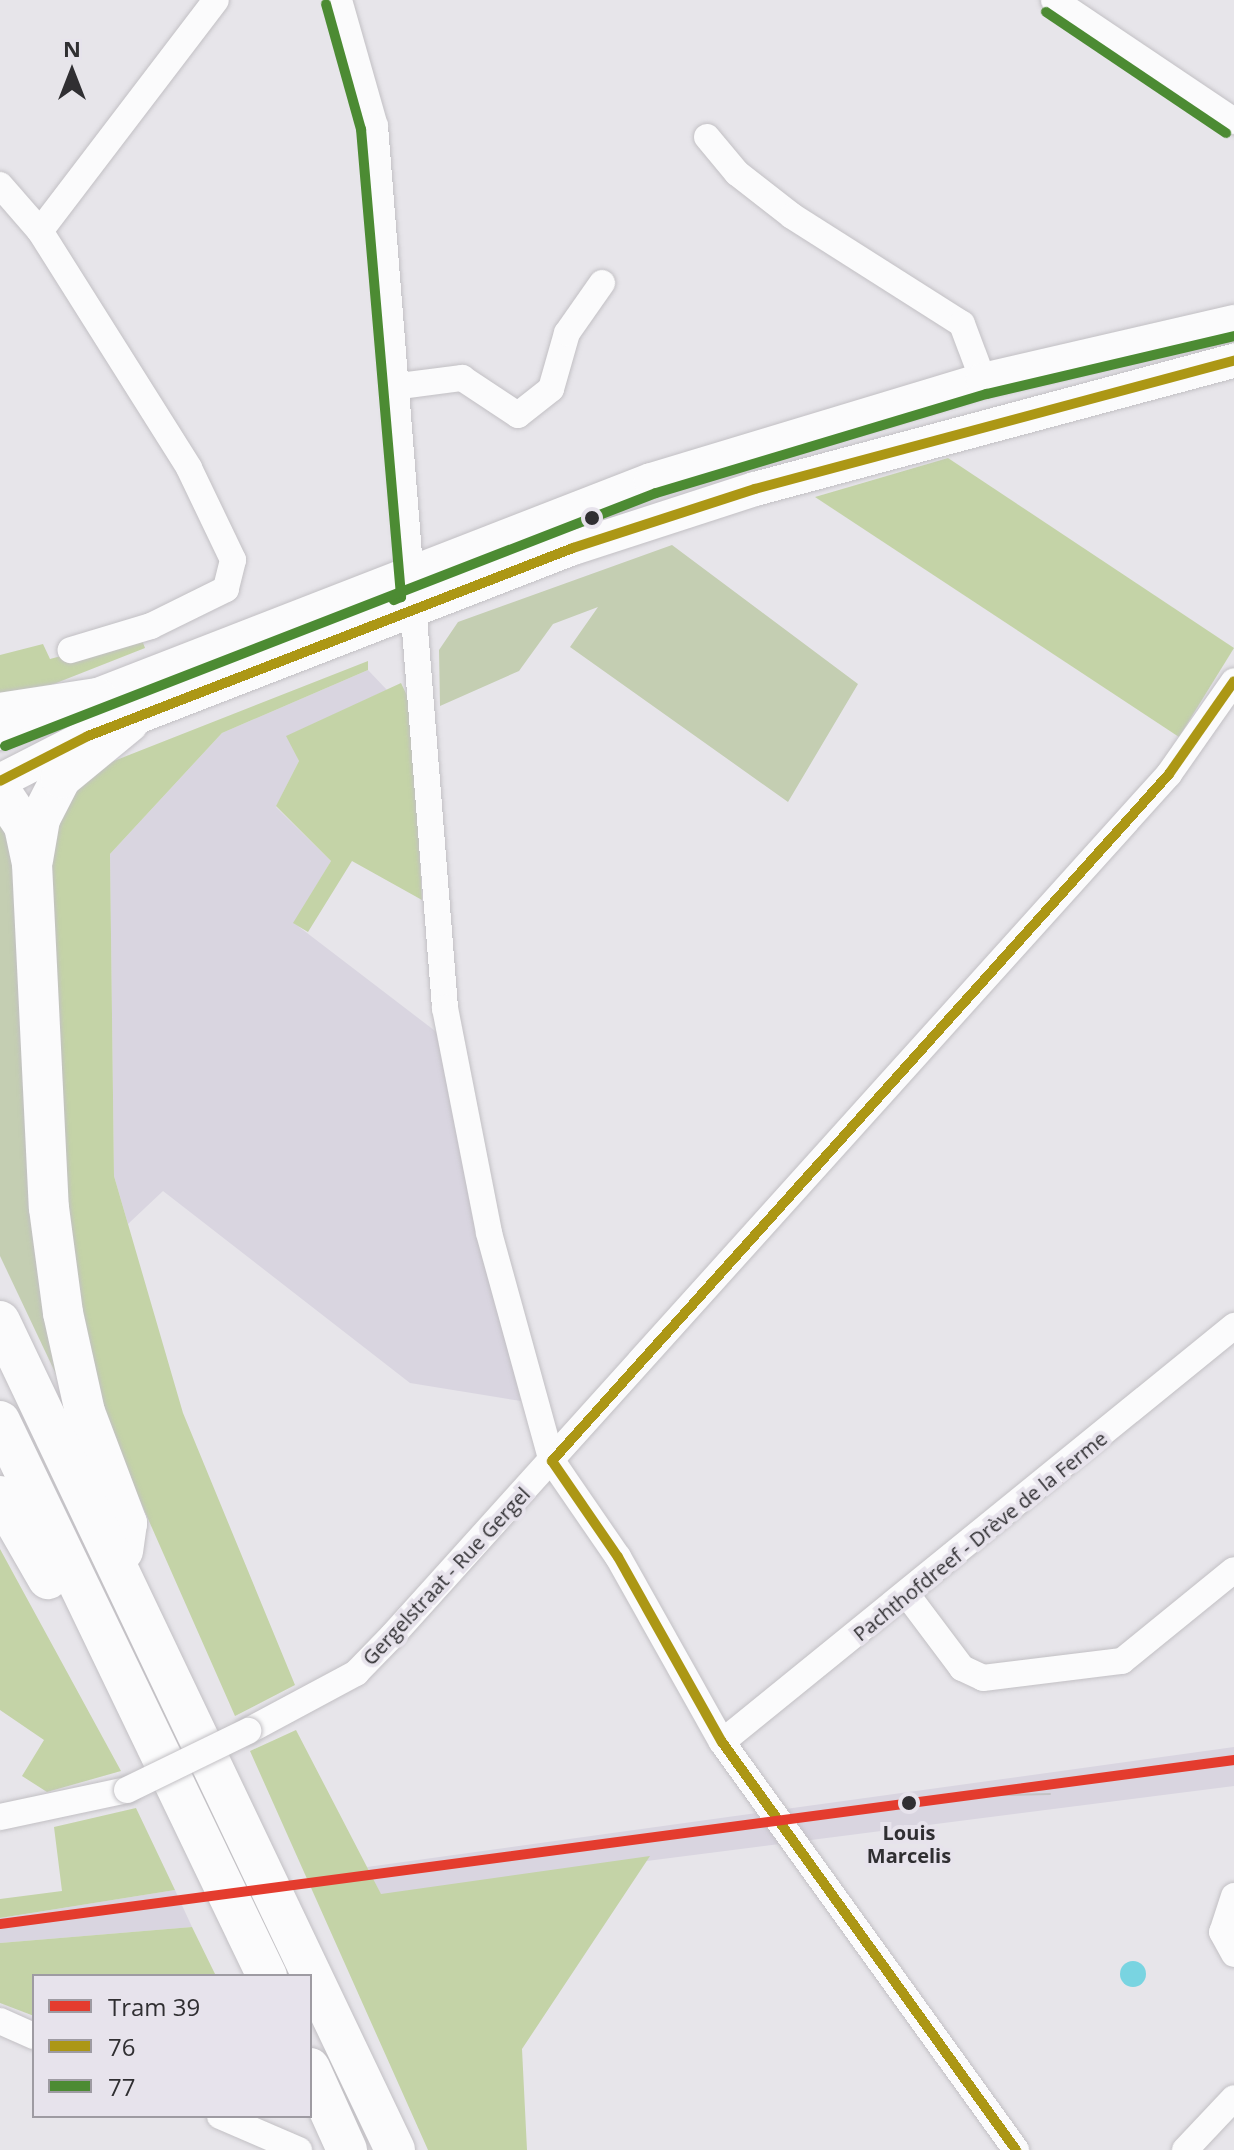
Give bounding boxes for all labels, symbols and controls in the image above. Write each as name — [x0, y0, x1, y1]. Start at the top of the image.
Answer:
north arrow — [32, 32, 112, 112]
text: N — [63, 33, 81, 63]
unlabelled marker — [584, 510, 600, 526]
street label: Pachthofdreef - Drève de la Ferme — [848, 1426, 1112, 1646]
street label: Gergelstraat - Rue Gergel — [357, 1482, 535, 1670]
marker: Louis Marcelis — [896, 1790, 922, 1816]
place label: Louis Marcelis — [867, 1820, 951, 1867]
legend — [32, 1974, 312, 2118]
text: Tram 39 — [108, 1990, 200, 2023]
text: 76 — [108, 2030, 135, 2063]
text: 77 — [108, 2070, 135, 2103]

